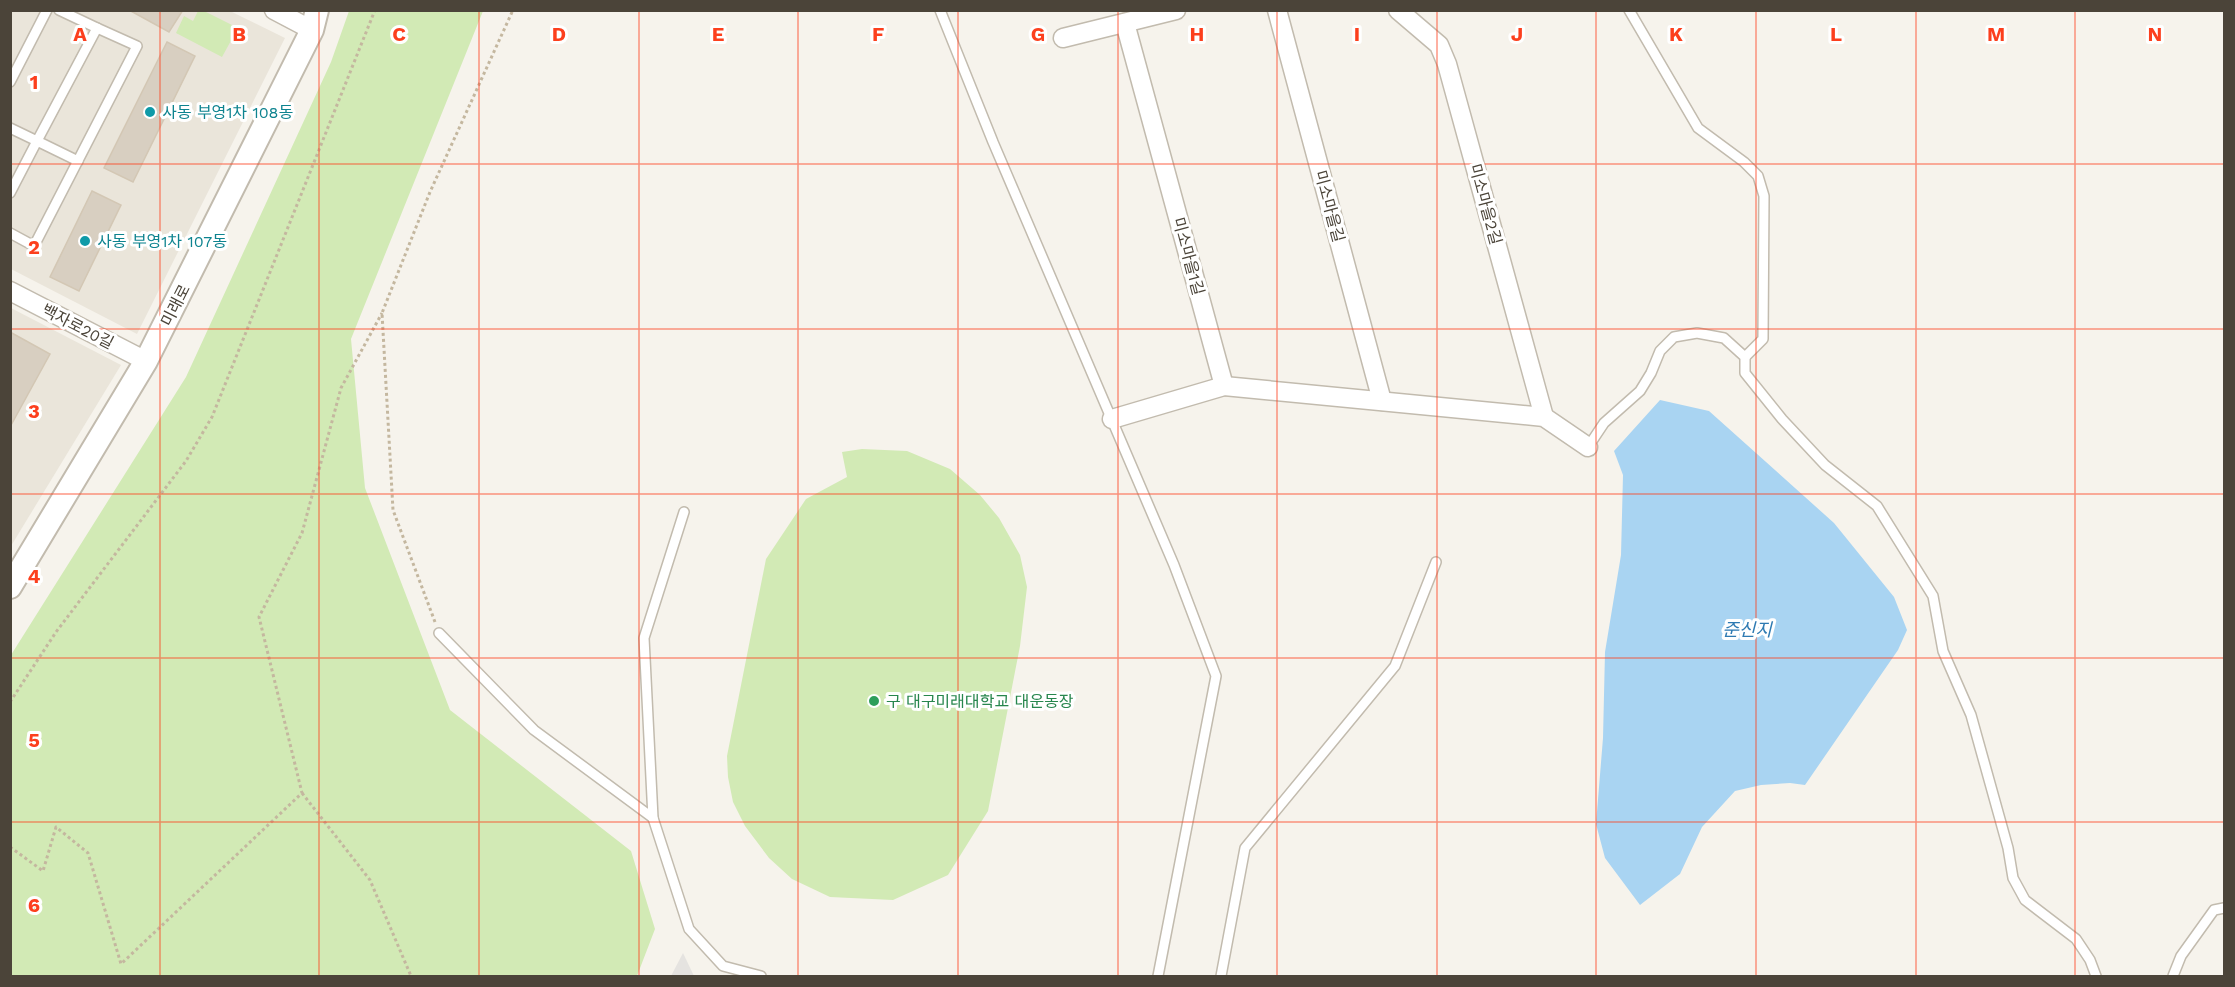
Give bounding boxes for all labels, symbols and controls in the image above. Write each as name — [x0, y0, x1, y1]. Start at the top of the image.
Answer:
text: A — [73, 22, 87, 46]
text: B — [232, 22, 246, 46]
text: C — [392, 22, 406, 46]
text: D — [552, 22, 566, 46]
text: E — [712, 22, 724, 46]
text: F — [872, 22, 884, 46]
text: G — [1031, 22, 1045, 46]
text: H — [1190, 22, 1204, 46]
text: I — [1354, 22, 1360, 46]
text: J — [1511, 22, 1523, 46]
text: K — [1669, 22, 1683, 46]
text: L — [1830, 22, 1842, 46]
text: M — [1987, 22, 2005, 46]
text: N — [2148, 22, 2162, 46]
text: 1 — [30, 70, 38, 94]
place label: 사동 부영1차 108동 — [162, 103, 293, 122]
marker: 사동 부영1차 108동 — [143, 105, 157, 119]
street label: 미소마을2길 — [1466, 162, 1505, 247]
street label: 미소마을길 — [1311, 168, 1348, 244]
street label: 미소마을1길 — [1169, 215, 1208, 297]
place label: 사동 부영1차 107동 — [97, 232, 227, 251]
marker: 사동 부영1차 107동 — [78, 234, 92, 248]
text: 2 — [28, 235, 40, 259]
street label: 미래로 — [157, 281, 194, 329]
street label: 백자로20길 — [39, 300, 117, 353]
text: 3 — [28, 399, 40, 423]
text: 4 — [28, 564, 41, 588]
water label: 준신지 — [1722, 619, 1773, 640]
place label: 구 대구미래대학교 대운동장 — [886, 692, 1074, 711]
marker: 구 대구미래대학교 대운동장 — [867, 694, 881, 708]
text: 5 — [28, 728, 40, 752]
text: 6 — [28, 893, 40, 917]

